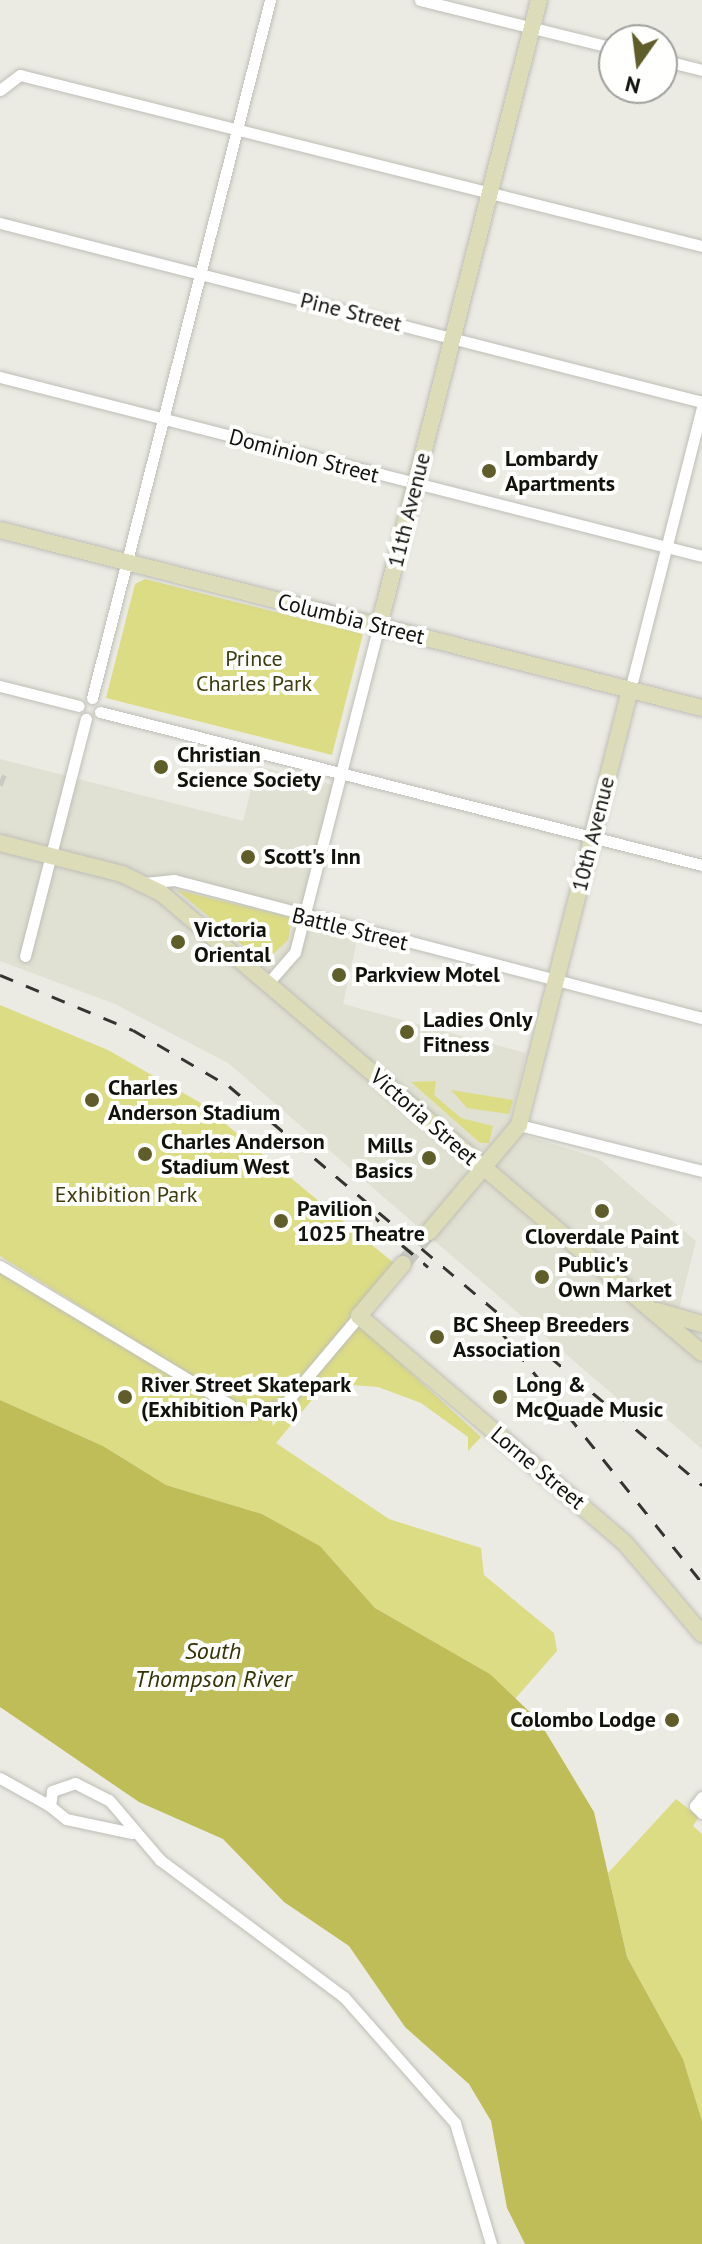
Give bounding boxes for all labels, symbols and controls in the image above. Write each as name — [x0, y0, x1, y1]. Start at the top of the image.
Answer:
north arrow — [598, 24, 678, 104]
text: N — [622, 70, 643, 101]
street label: Pine Street — [298, 287, 404, 337]
street label: Dominion Street — [226, 423, 382, 489]
place label: Lombardy Apartments — [505, 445, 615, 496]
street label: 11th Avenue — [382, 450, 436, 570]
marker: Lombardy Apartments — [480, 462, 498, 480]
street label: Columbia Street — [275, 588, 427, 650]
park label: Prince Charles Park — [196, 645, 312, 696]
place label: Christian Science Society — [177, 741, 321, 792]
marker: Christian Science Society — [152, 758, 170, 776]
street label: 10th Avenue — [566, 774, 620, 894]
place label: Scott's Inn — [264, 844, 361, 870]
marker: Scott's Inn — [239, 848, 257, 866]
street label: Battle Street — [289, 902, 411, 956]
place label: Victoria Oriental — [194, 916, 271, 968]
marker: Victoria Oriental — [169, 933, 187, 951]
place label: Parkview Motel — [355, 962, 500, 988]
marker: Parkview Motel — [330, 966, 348, 984]
place label: Ladies Only Fitness — [423, 1006, 533, 1058]
marker: Ladies Only Fitness — [398, 1023, 416, 1041]
street label: Victoria Street — [365, 1063, 483, 1171]
place label: Charles Anderson Stadium — [108, 1074, 280, 1126]
marker: Charles Anderson Stadium — [83, 1091, 101, 1109]
place label: Charles Anderson Stadium West — [161, 1128, 326, 1180]
place label: Mills Basics — [355, 1132, 413, 1184]
marker: Charles Anderson Stadium West — [136, 1145, 154, 1163]
marker: Mills Basics — [420, 1149, 438, 1167]
park label: Exhibition Park — [55, 1182, 197, 1208]
place label: Pavilion 1025 Theatre — [297, 1195, 426, 1246]
marker: Cloverdale Paint — [593, 1202, 611, 1220]
marker: Pavilion 1025 Theatre — [272, 1212, 290, 1230]
place label: Cloverdale Paint — [525, 1224, 679, 1250]
place label: Public's Own Market — [558, 1251, 672, 1302]
marker: Public's Own Market — [533, 1268, 551, 1286]
place label: BC Sheep Breeders Association — [453, 1311, 630, 1362]
marker: BC Sheep Breeders Association — [428, 1328, 446, 1346]
place label: River Street Skatepark (Exhibition Park) — [141, 1371, 351, 1422]
place label: Long & McQuade Music — [516, 1371, 663, 1422]
marker: River Street Skatepark (Exhibition Park) — [116, 1388, 134, 1406]
marker: Long & McQuade Music — [491, 1388, 509, 1406]
street label: Lorne Street — [486, 1421, 590, 1515]
water label: South Thompson River — [135, 1637, 291, 1693]
place label: Colombo Lodge — [510, 1707, 656, 1733]
marker: Colombo Lodge — [663, 1711, 681, 1729]

